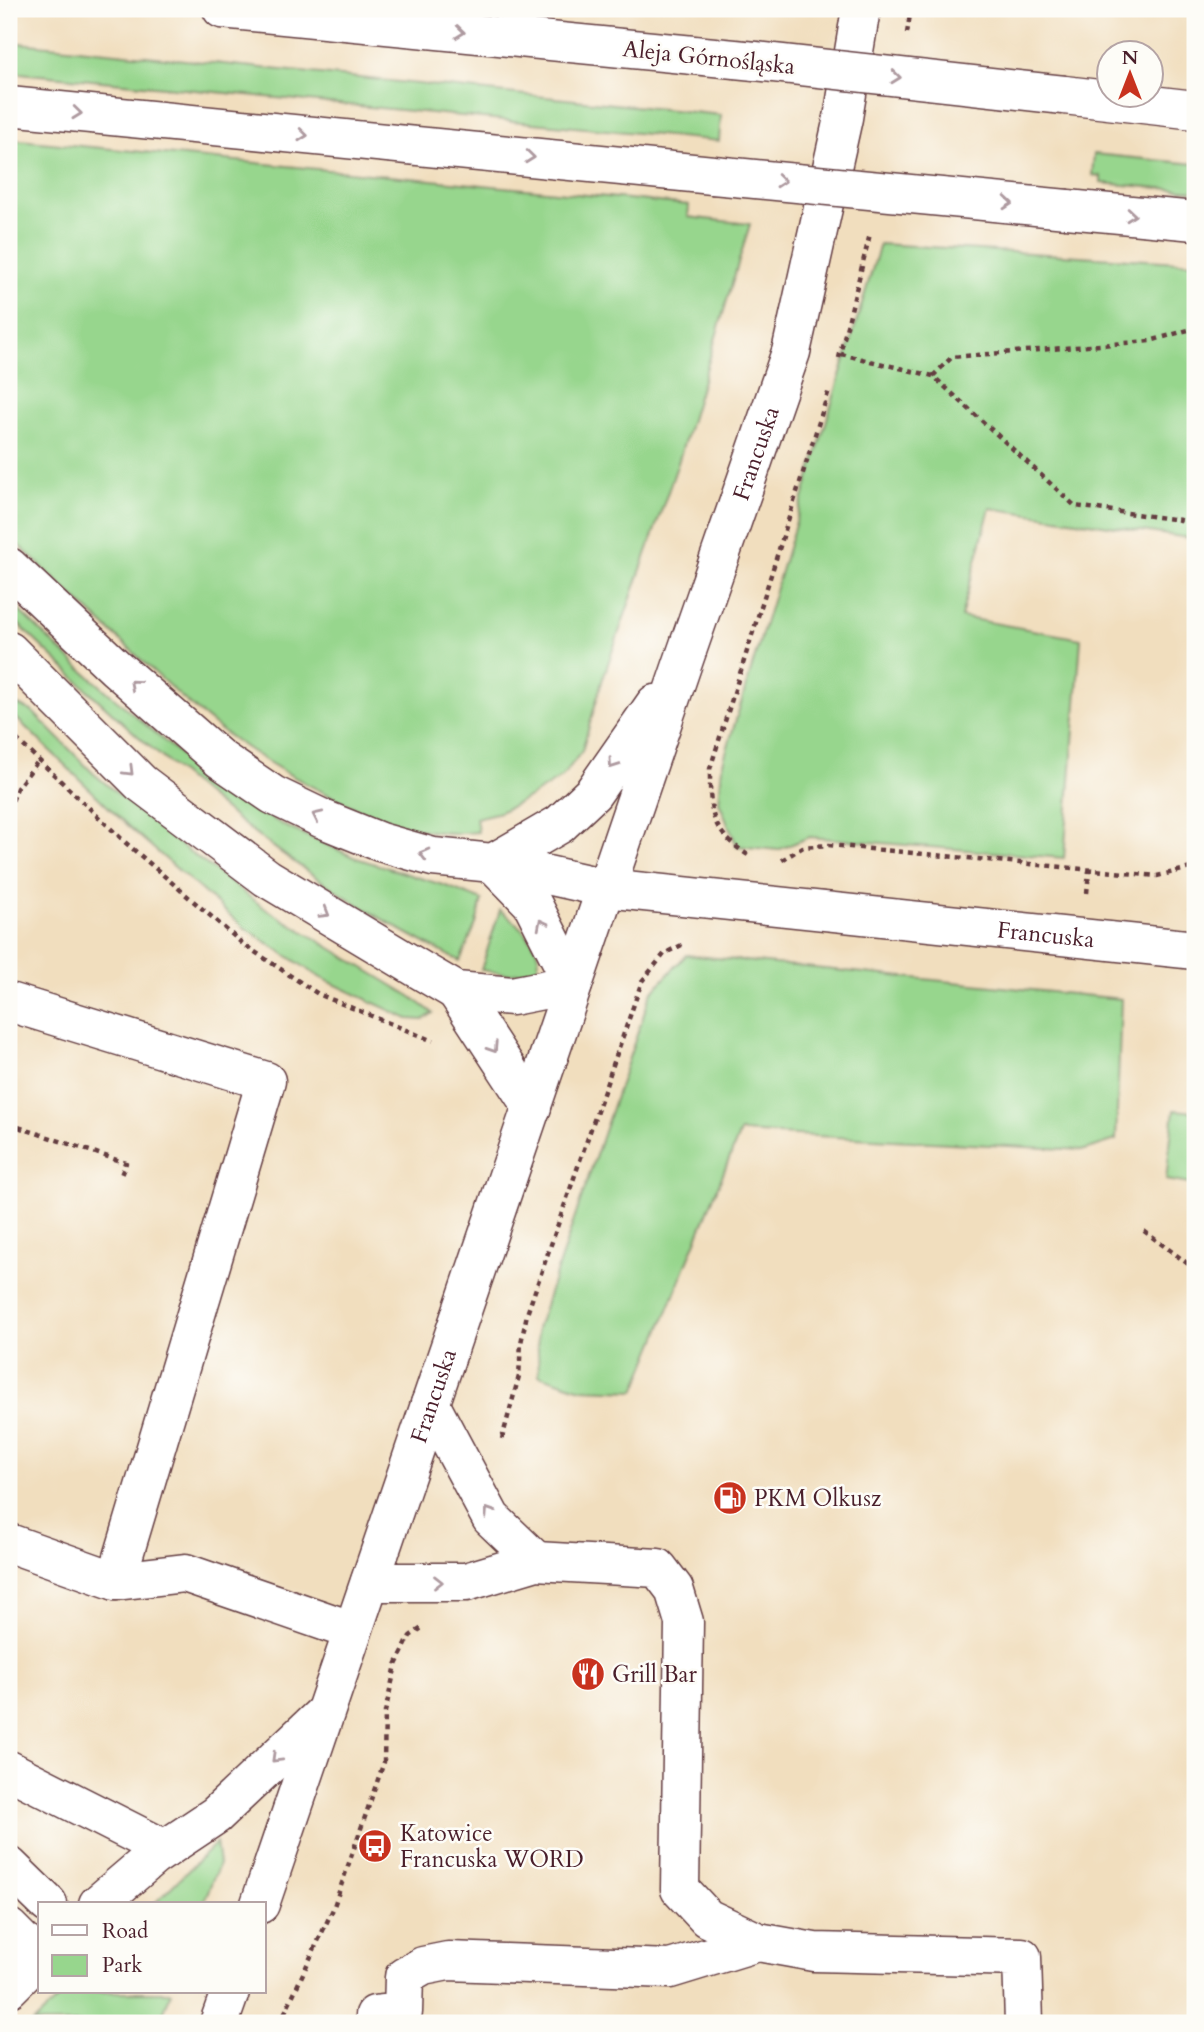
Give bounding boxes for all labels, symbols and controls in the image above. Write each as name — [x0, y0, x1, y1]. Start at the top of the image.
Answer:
one-way arrow — [455, 24, 466, 39]
street label: Aleja Górnośląska — [621, 33, 797, 82]
north arrow — [1096, 38, 1166, 108]
text: N — [1122, 45, 1139, 71]
one-way arrow — [890, 69, 902, 84]
one-way arrow — [71, 105, 82, 120]
one-way arrow — [298, 127, 309, 142]
one-way arrow — [524, 149, 535, 164]
one-way arrow — [776, 173, 787, 188]
one-way arrow — [1003, 195, 1014, 210]
one-way arrow — [1125, 207, 1137, 222]
street label: Francuska — [726, 402, 787, 505]
one-way arrow — [129, 680, 142, 692]
one-way arrow — [609, 756, 621, 769]
one-way arrow — [121, 763, 134, 776]
one-way arrow — [312, 810, 324, 824]
one-way arrow — [418, 848, 430, 862]
one-way arrow — [318, 905, 331, 918]
street label: Francuska — [996, 914, 1096, 955]
one-way arrow — [537, 918, 551, 931]
one-way arrow — [485, 1041, 498, 1054]
street label: Francuska — [403, 1345, 464, 1447]
fuel station icon: PKM Olkusz — [711, 1479, 749, 1517]
place label: PKM Olkusz — [754, 1483, 881, 1514]
one-way arrow — [485, 1507, 498, 1520]
one-way arrow — [433, 1574, 444, 1590]
restaurant icon: Grill Bar — [569, 1655, 607, 1693]
place label: Grill Bar — [612, 1659, 698, 1690]
one-way arrow — [271, 1749, 284, 1762]
place label: Katowice Francuska WORD — [400, 1818, 584, 1875]
bus stop icon: Katowice Francuska WORD — [356, 1827, 394, 1865]
legend — [38, 1902, 266, 1994]
text: Road — [102, 1917, 148, 1946]
text: Park — [102, 1951, 143, 1980]

